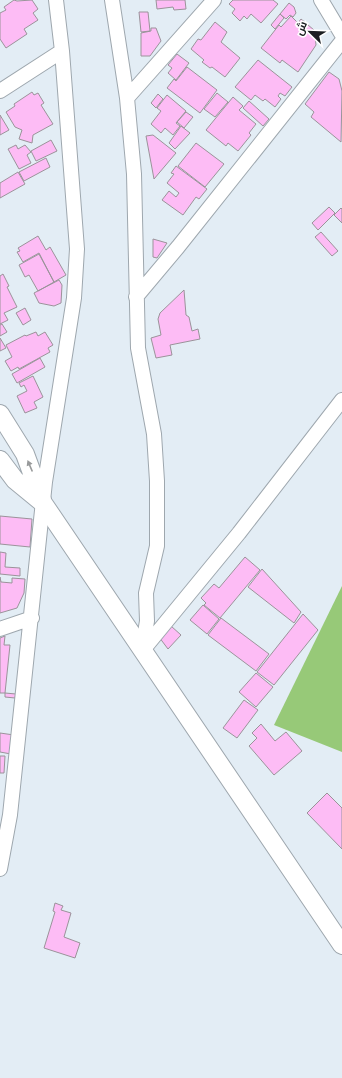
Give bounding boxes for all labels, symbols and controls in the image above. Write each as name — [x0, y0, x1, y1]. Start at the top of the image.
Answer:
north arrow — [290, 12, 330, 52]
text: ش — [293, 19, 310, 37]
one-way arrow — [27, 461, 33, 472]

